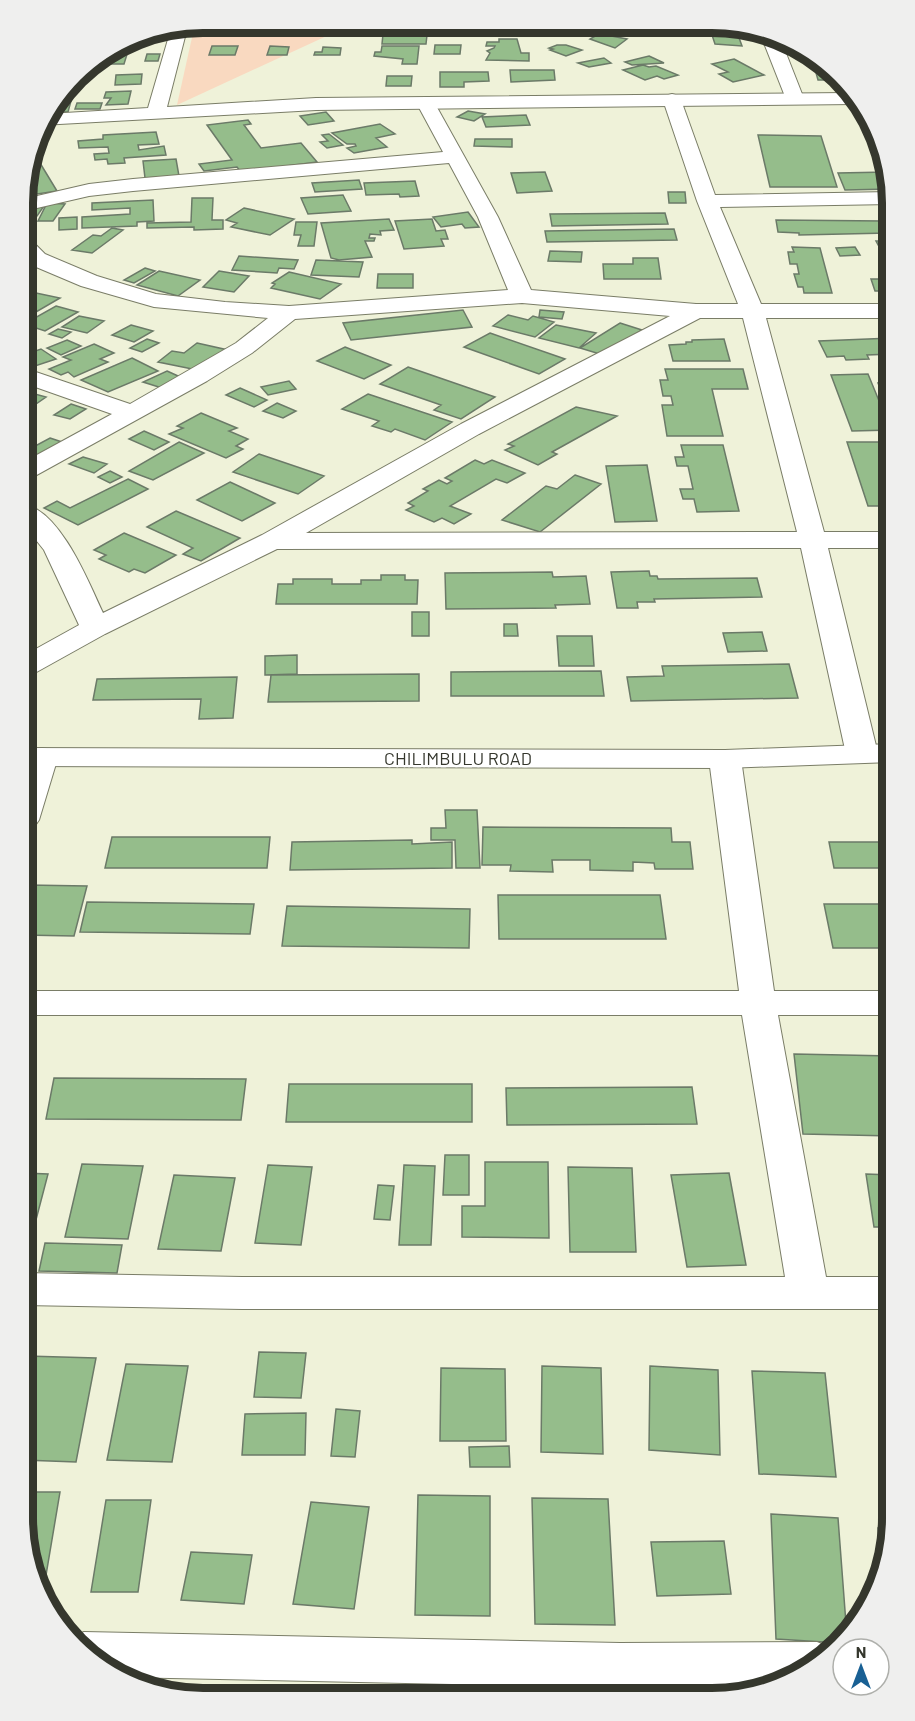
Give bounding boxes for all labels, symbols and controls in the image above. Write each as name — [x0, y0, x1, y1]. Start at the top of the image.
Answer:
street label: CHILIMBULU ROAD — [384, 747, 532, 769]
north arrow — [831, 1637, 891, 1697]
text: N — [856, 1642, 866, 1661]

